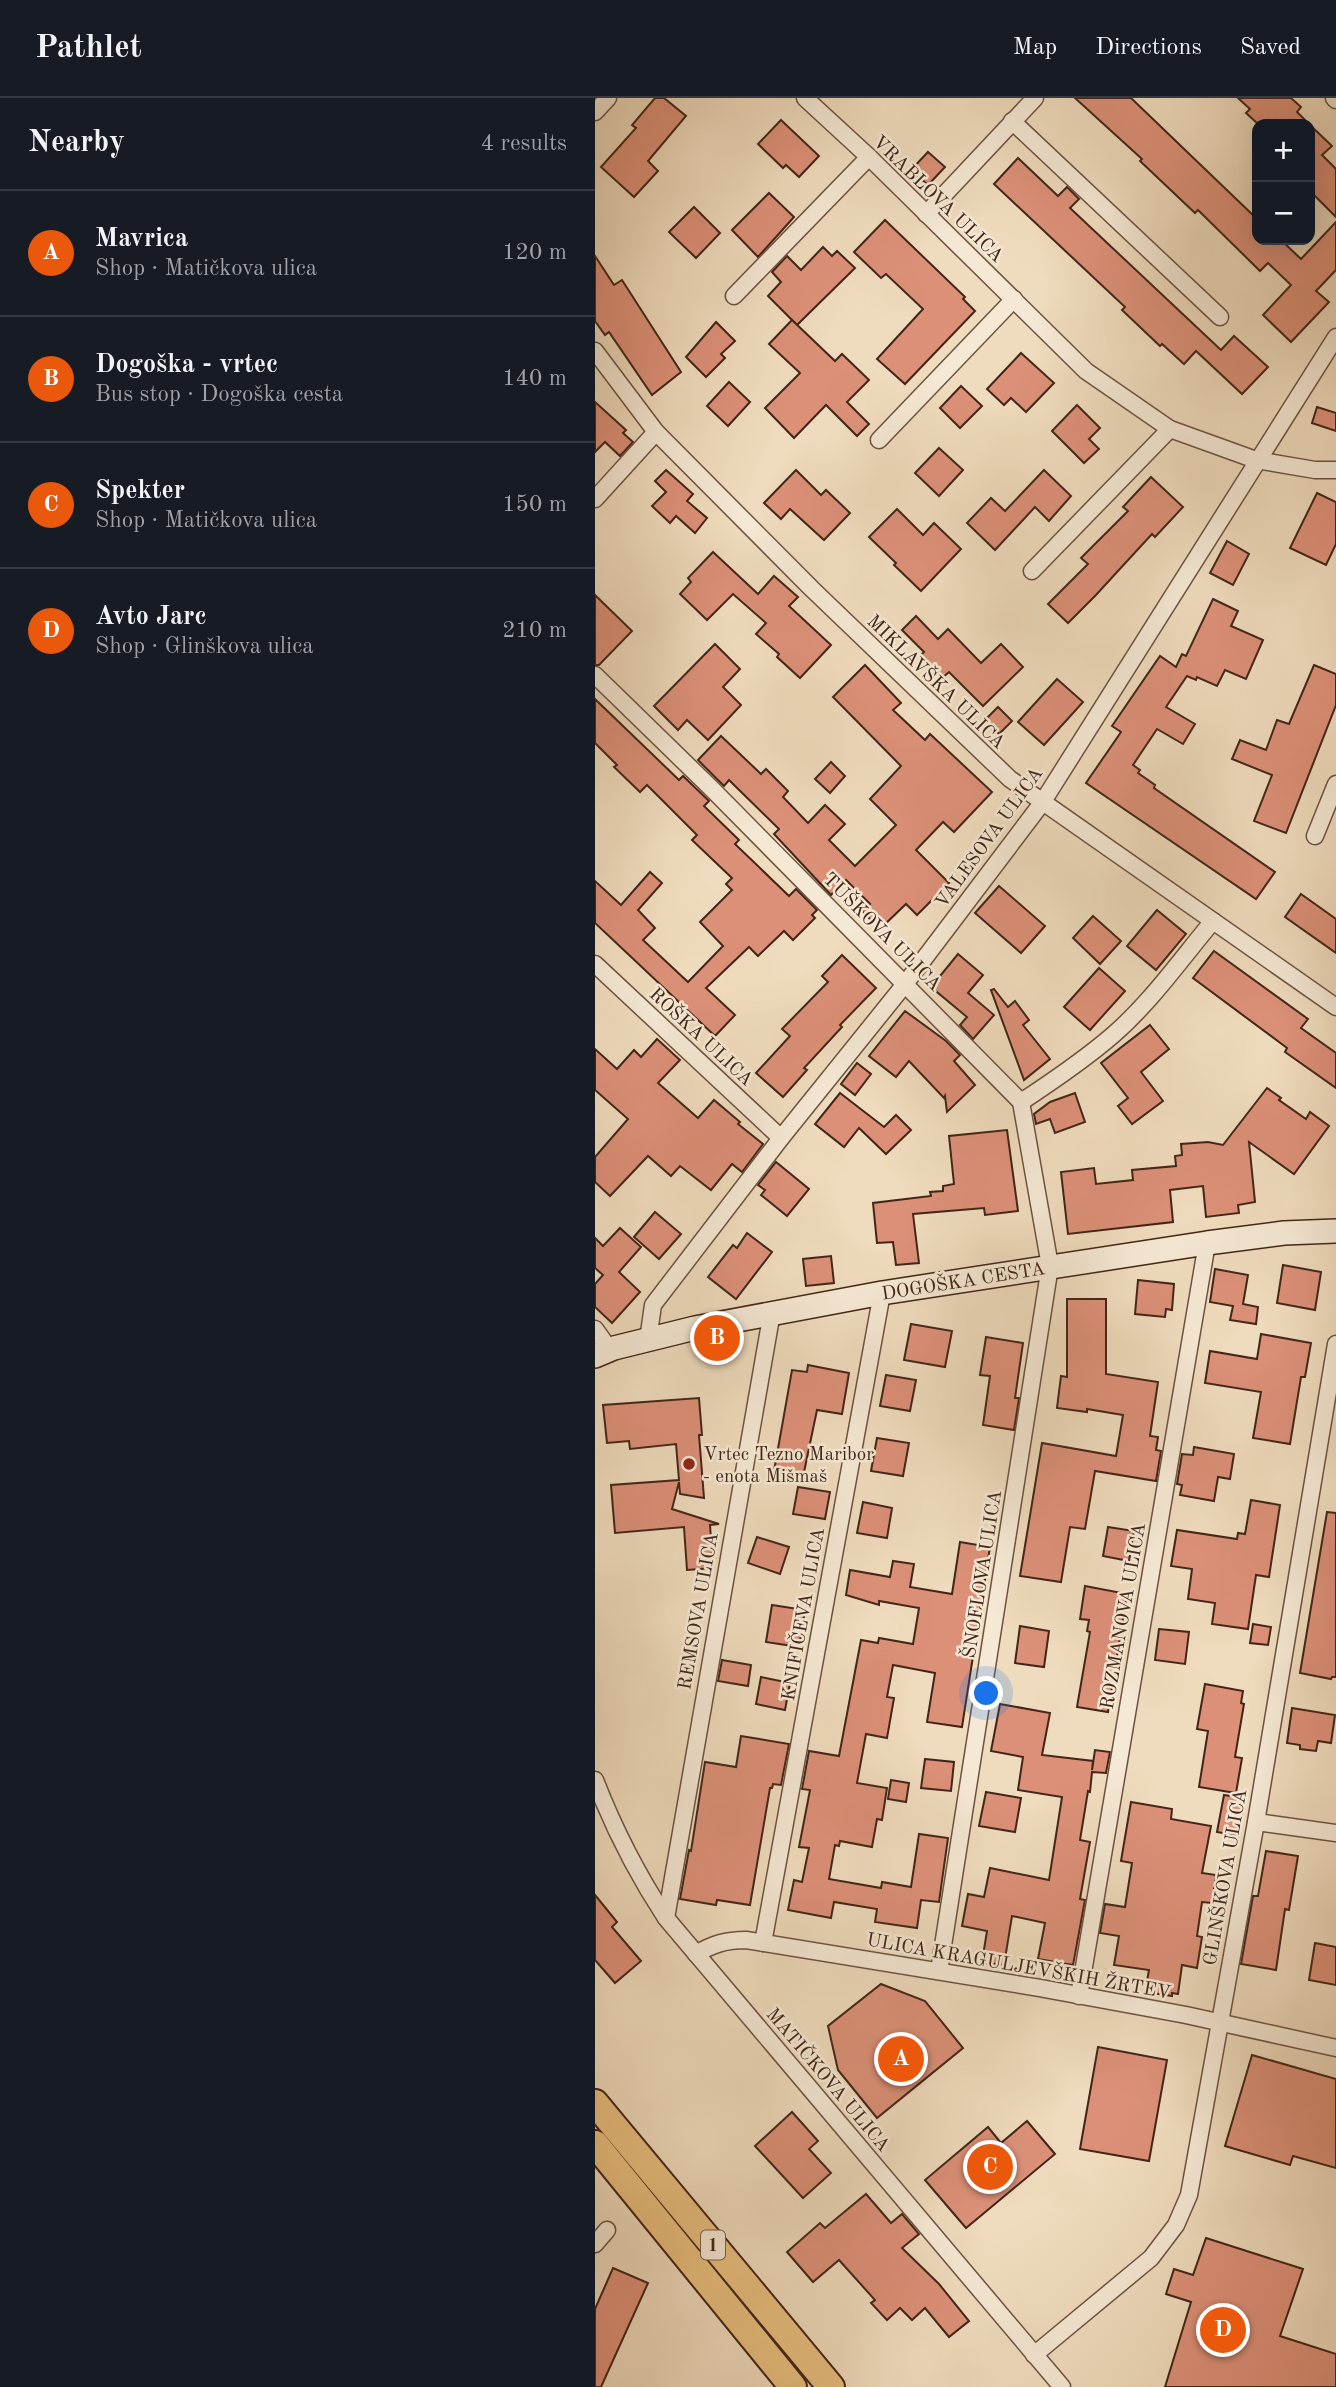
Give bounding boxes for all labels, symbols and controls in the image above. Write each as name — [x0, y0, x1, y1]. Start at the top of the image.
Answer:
text: Pathlet — [35, 32, 142, 65]
text: Map — [1013, 36, 1057, 60]
text: Directions — [1095, 36, 1202, 60]
text: Saved — [1240, 36, 1301, 60]
map controls — [1252, 119, 1315, 245]
button: + — [1252, 119, 1315, 182]
text: Nearby — [28, 128, 125, 158]
text: 4 results — [481, 132, 567, 155]
street label: VRABLOVA ULICA — [868, 133, 1007, 267]
button: − — [1252, 182, 1315, 245]
text: Mavrica — [95, 226, 188, 252]
text: A — [42, 241, 60, 264]
text: 120 m — [502, 241, 567, 264]
text: Shop · Matičkova ulica — [95, 257, 317, 280]
text: Dogoška - vrtec — [95, 352, 278, 378]
text: B — [43, 367, 59, 390]
text: 140 m — [502, 367, 567, 390]
text: Bus stop · Dogoška cesta — [95, 383, 343, 406]
text: Spekter — [95, 478, 185, 504]
text: C — [43, 493, 59, 516]
text: 150 m — [502, 493, 567, 516]
text: Shop · Matičkova ulica — [95, 509, 317, 532]
text: Avto Jarc — [95, 604, 207, 630]
street label: MIKLAVŠKA ULICA — [863, 609, 1012, 754]
text: D — [42, 619, 60, 642]
text: 210 m — [502, 619, 567, 642]
text: Shop · Glinškova ulica — [95, 635, 314, 658]
street label: VALESOVA ULICA — [933, 764, 1048, 912]
street label: TUŠKOVA ULICA — [818, 866, 948, 996]
street label: ROŠKA ULICA — [645, 981, 760, 1091]
street label: DOGOŠKA CESTA — [880, 1255, 1047, 1305]
pin: B — [694, 1312, 740, 1364]
place label: Vrtec Tezno Maribor - enota Mišmaš — [703, 1446, 874, 1487]
marker: Vrtec Tezno Maribor - enota Mišmaš — [681, 1456, 697, 1472]
street label: ŠNOFLOVA ULICA — [956, 1488, 1006, 1660]
street label: ROZMANOVA ULICA — [1099, 1521, 1150, 1711]
street label: KNIFIČEVA ULICA — [775, 1525, 829, 1703]
street label: REMSOVA ULICA — [676, 1531, 723, 1692]
your location — [969, 1676, 1003, 1710]
street label: GLINŠKOVA ULICA — [1197, 1786, 1251, 1967]
street label: ULICA KRAGULJEVŠKIH ŽRTEV — [865, 1926, 1173, 2004]
street label: MATIČKOVA ULICA — [762, 2002, 897, 2156]
pin: A — [878, 2033, 924, 2085]
pin: C — [967, 2141, 1013, 2193]
road number: 1 — [701, 2230, 725, 2260]
pin: D — [1200, 2304, 1246, 2356]

